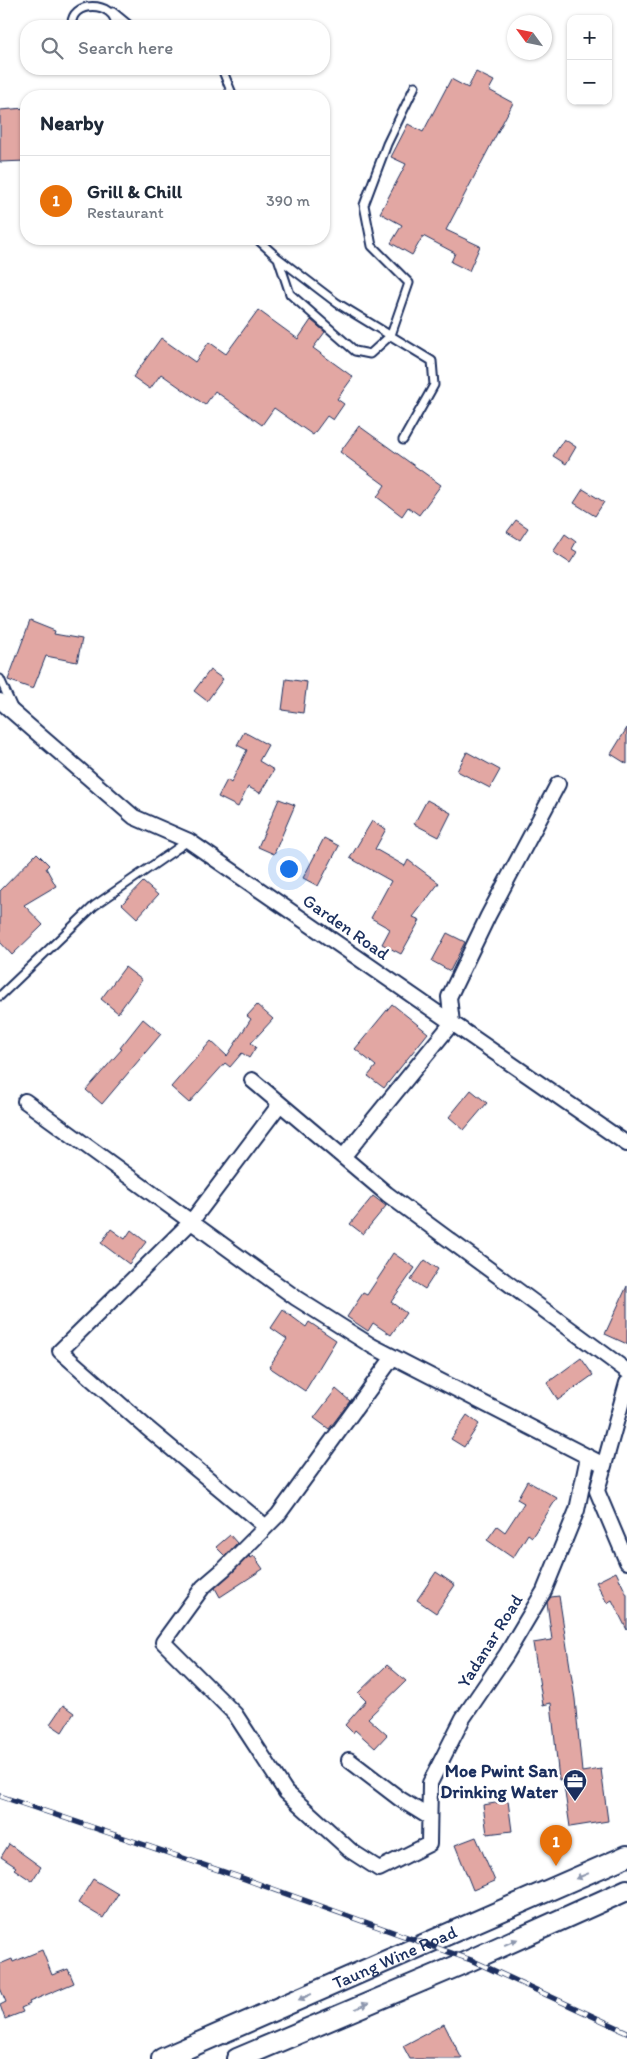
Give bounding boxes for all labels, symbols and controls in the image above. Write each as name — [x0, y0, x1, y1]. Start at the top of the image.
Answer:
north arrow — [507, 15, 552, 60]
map controls — [567, 15, 612, 105]
button: + — [567, 15, 612, 60]
search box — [20, 20, 330, 75]
icon: search — [38, 34, 66, 62]
text: Search here — [78, 36, 173, 59]
button: − — [567, 60, 612, 105]
text: Nearby — [40, 110, 104, 135]
text: Grill & Chill — [87, 180, 182, 203]
text: 1 — [52, 191, 60, 210]
text: 390 m — [266, 191, 310, 210]
text: Restaurant — [87, 203, 164, 222]
your location — [276, 856, 302, 882]
street label: Garden Road — [298, 889, 394, 965]
street label: Yadanar Road — [453, 1590, 527, 1692]
place label: Moe Pwint San Drinking Water — [440, 1760, 559, 1803]
office icon: Moe Pwint San Drinking Water — [562, 1768, 588, 1802]
pin: 1 — [540, 1825, 572, 1866]
one-way arrow — [575, 1872, 589, 1880]
street label: Taung Wine Road — [329, 1921, 460, 1994]
one-way arrow — [504, 1937, 518, 1945]
one-way arrow — [298, 1993, 312, 2001]
one-way arrow — [355, 2001, 369, 2009]

